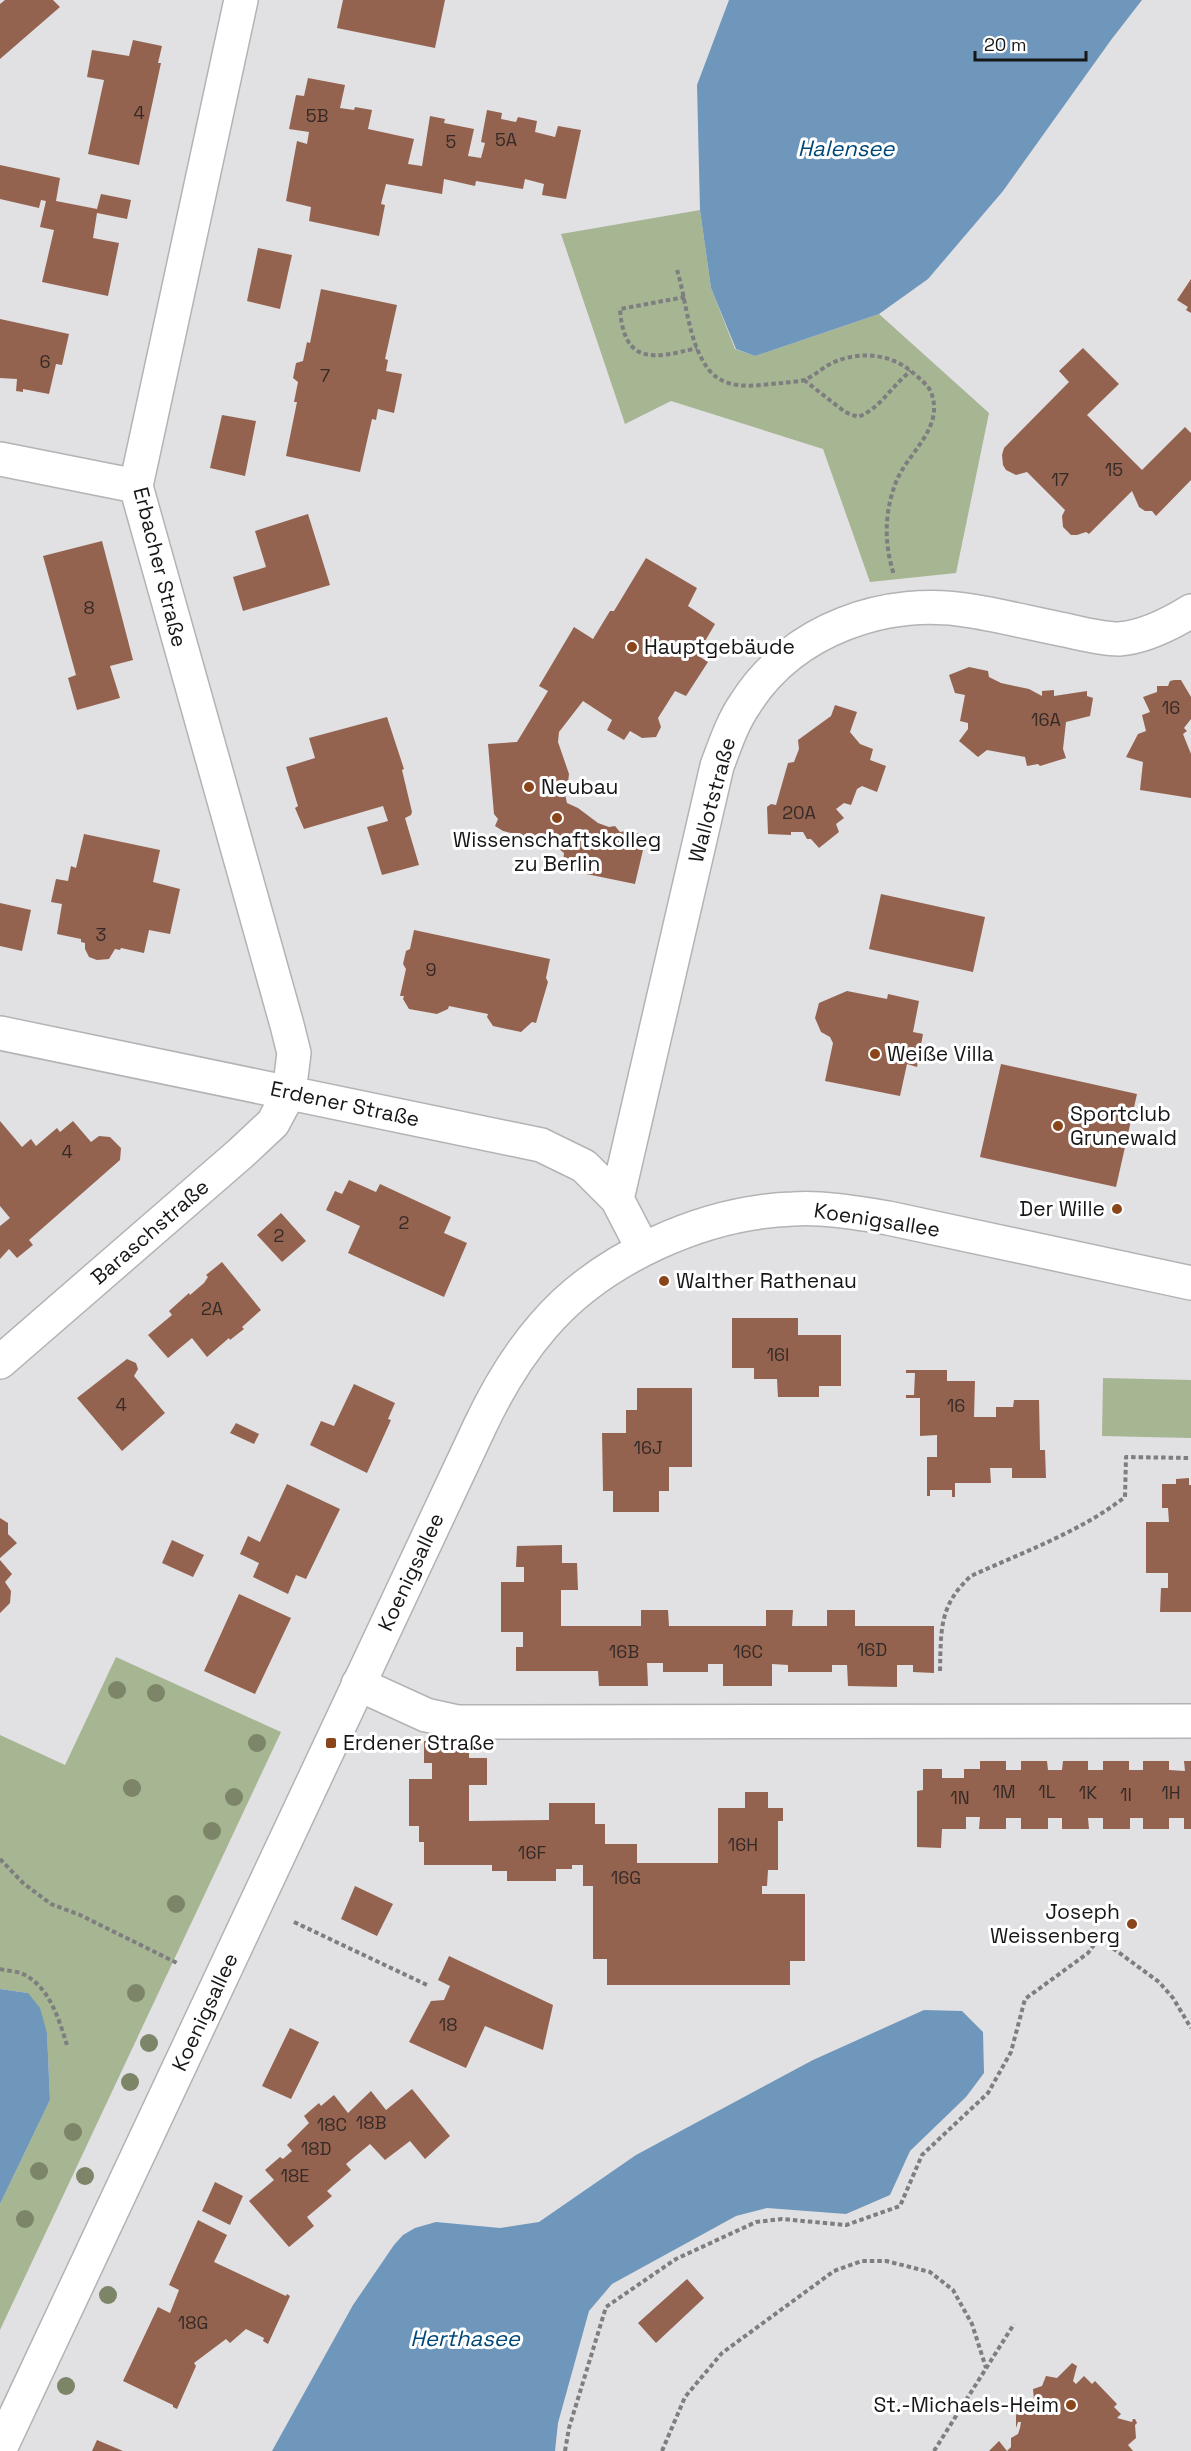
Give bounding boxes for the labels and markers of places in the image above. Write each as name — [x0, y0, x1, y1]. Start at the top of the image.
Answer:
place label: Hauptgebäude — [644, 633, 795, 660]
marker: Hauptgebäude — [625, 640, 639, 654]
place label: Neubau — [541, 773, 618, 800]
marker: Neubau — [522, 780, 536, 794]
marker: Wissenschaftskolleg zu Berlin — [550, 811, 564, 825]
place label: Wissenschaftskolleg zu Berlin — [453, 826, 661, 877]
place label: Weiße Villa — [887, 1040, 994, 1067]
marker: Weiße Villa — [868, 1047, 882, 1061]
place label: Sportclub Grunewald — [1070, 1100, 1177, 1151]
marker: Sportclub Grunewald — [1051, 1119, 1065, 1133]
place label: Der Wille — [1019, 1195, 1105, 1222]
marker: Der Wille — [1110, 1202, 1124, 1216]
place label: Walther Rathenau — [676, 1267, 857, 1294]
marker: Walther Rathenau — [657, 1274, 671, 1288]
place label: Erdener Straße — [343, 1729, 495, 1756]
marker: Erdener Straße — [324, 1736, 338, 1750]
place label: Joseph Weissenberg — [990, 1898, 1120, 1949]
marker: Joseph Weissenberg — [1125, 1917, 1139, 1931]
place label: St.-Michaels-Heim — [873, 2391, 1059, 2418]
marker: St.-Michaels-Heim — [1064, 2398, 1078, 2412]

